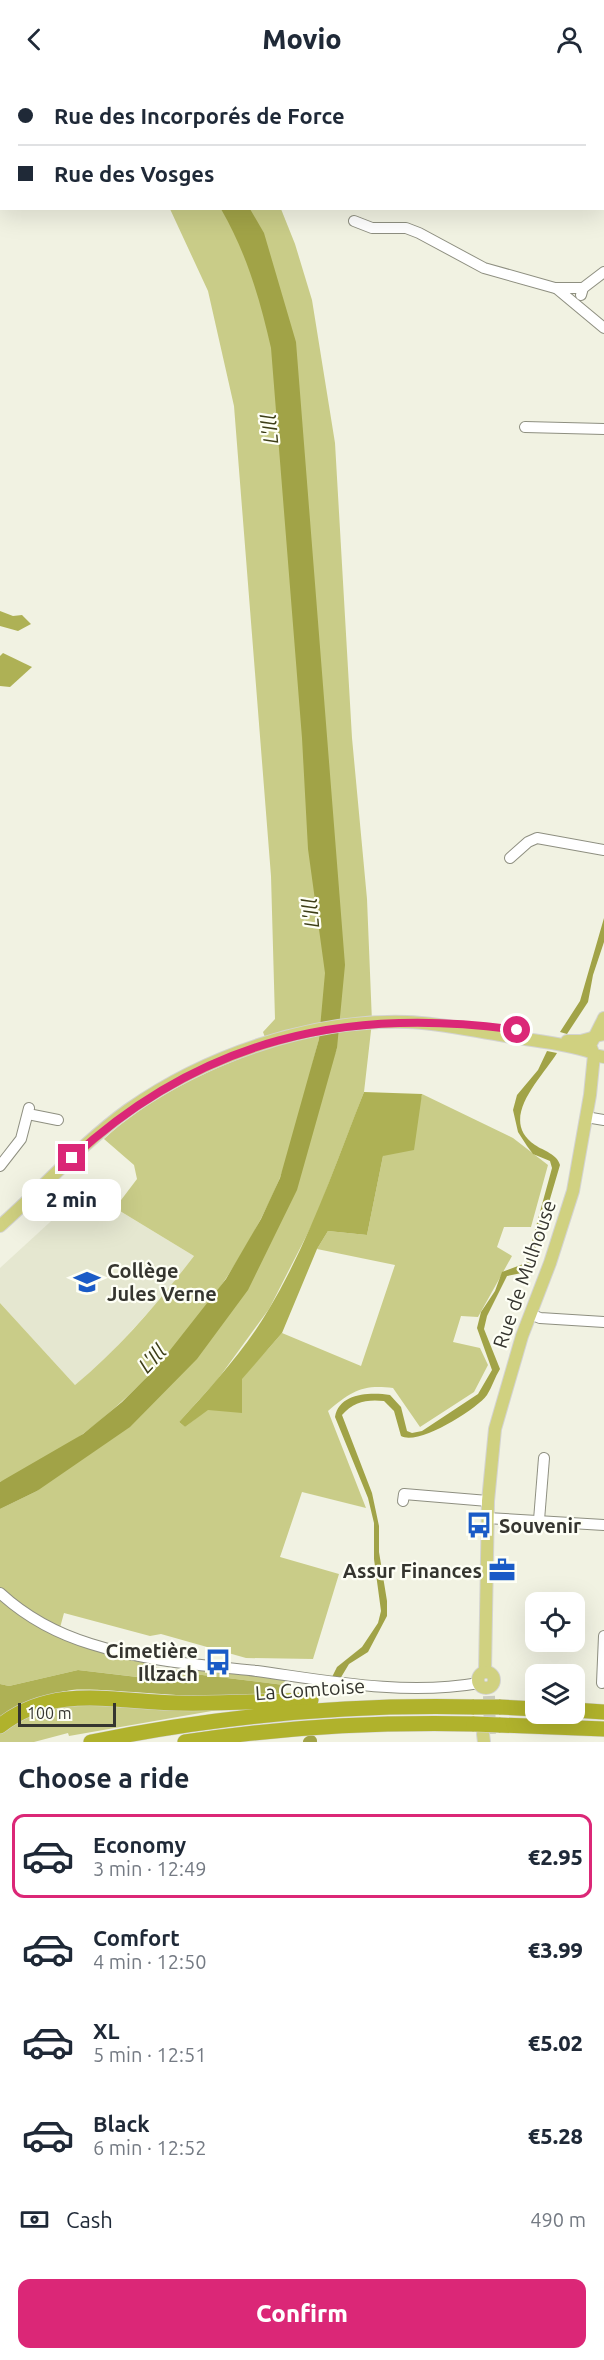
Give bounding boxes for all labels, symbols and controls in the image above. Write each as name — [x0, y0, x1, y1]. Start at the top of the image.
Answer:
icon: back — [18, 23, 51, 56]
icon: person — [553, 23, 586, 56]
text: Movio — [262, 24, 342, 54]
text: Rue des Incorporés de Force — [54, 103, 345, 128]
text: Rue des Vosges — [54, 161, 214, 186]
water label: L'Ill — [256, 413, 282, 445]
water label: L'Ill — [297, 897, 323, 929]
route start — [503, 1016, 530, 1043]
route end — [58, 1144, 85, 1171]
callout: 2 min — [22, 1179, 122, 1221]
text: 2 min — [46, 1188, 97, 1211]
street label: Rue de Mulhouse — [488, 1197, 560, 1351]
place label: Collège Jules Verne — [107, 1259, 217, 1305]
school or university icon: Collège Jules Verne — [72, 1267, 102, 1297]
water label: L'Ill — [133, 1339, 171, 1377]
bus stop icon: Souvenir — [464, 1510, 494, 1540]
place label: Souvenir — [499, 1514, 582, 1537]
office icon: Assur Finances — [487, 1555, 517, 1585]
place label: Assur Finances — [343, 1559, 482, 1582]
map controls — [525, 1592, 585, 1724]
button: locate — [525, 1592, 585, 1652]
place label: Cimetière Illzach — [106, 1639, 198, 1685]
bus stop icon: Cimetière Illzach — [203, 1647, 233, 1677]
button: layers — [525, 1664, 585, 1724]
street label: La Comtoise — [254, 1674, 366, 1704]
scale bar — [18, 1700, 116, 1728]
text: 100 m — [27, 1704, 72, 1722]
text: Choose a ride — [18, 1763, 190, 1793]
icon: car — [21, 1829, 75, 1883]
text: Economy — [93, 1832, 186, 1857]
text: €2.95 — [528, 1844, 583, 1869]
text: 3 min · 12:49 — [93, 1857, 207, 1880]
icon: car — [21, 1922, 75, 1976]
text: Comfort — [93, 1925, 180, 1950]
text: €3.99 — [528, 1937, 583, 1962]
text: 4 min · 12:50 — [93, 1950, 207, 1973]
icon: car — [21, 2015, 75, 2069]
text: XL — [93, 2018, 120, 2043]
text: €5.02 — [528, 2030, 583, 2055]
text: 5 min · 12:51 — [93, 2043, 207, 2066]
icon: car — [21, 2108, 75, 2162]
text: Black — [93, 2111, 150, 2136]
text: €5.28 — [528, 2123, 583, 2148]
text: 6 min · 12:52 — [93, 2136, 207, 2159]
icon: cash — [18, 2203, 51, 2236]
text: Cash — [66, 2207, 113, 2232]
text: 490 m — [530, 2208, 586, 2231]
button: Confirm — [18, 2279, 586, 2348]

